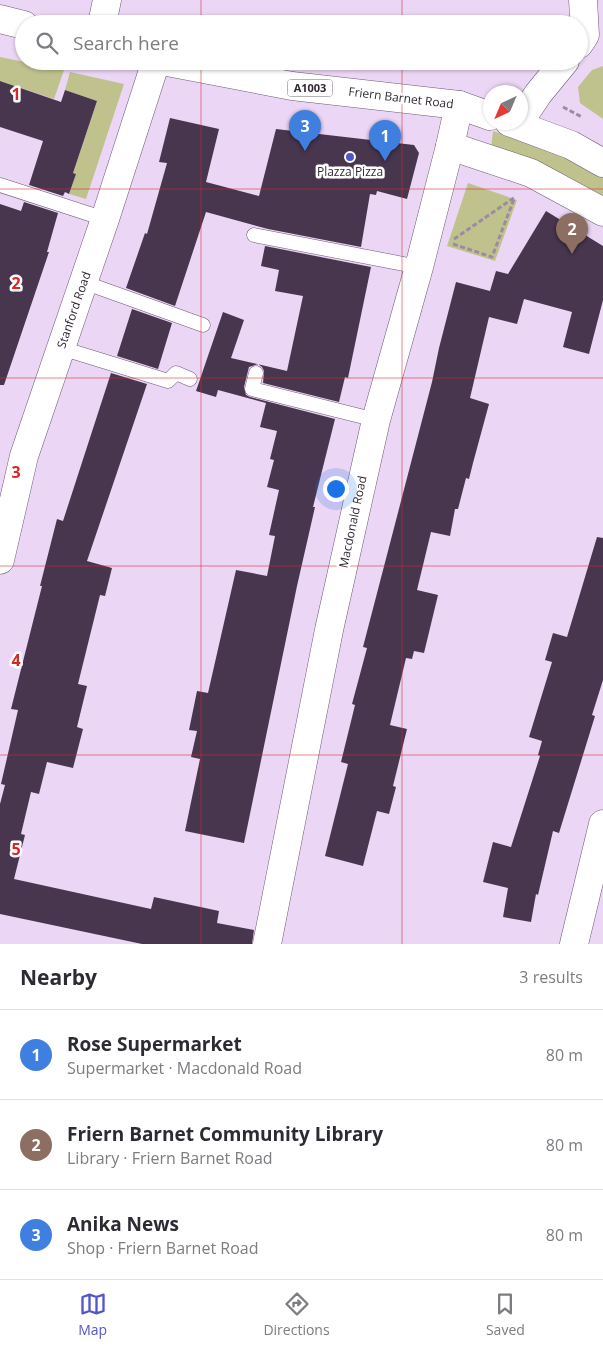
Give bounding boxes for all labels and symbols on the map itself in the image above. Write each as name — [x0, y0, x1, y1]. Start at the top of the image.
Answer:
road number: A1003 — [288, 80, 332, 96]
text: 1 — [11, 83, 21, 105]
street label: Friern Barnet Road — [348, 83, 455, 112]
north arrow — [483, 85, 528, 130]
pin: 3 — [289, 110, 321, 151]
pin: 1 — [369, 120, 401, 161]
marker: Plazza Pizza — [344, 151, 356, 163]
place label: Plazza Pizza — [317, 163, 383, 180]
pin: 2 — [556, 213, 588, 254]
street label: Stanford Road — [52, 269, 95, 350]
text: 2 — [11, 272, 21, 294]
text: 3 — [11, 461, 21, 483]
street label: Macdonald Road — [334, 474, 371, 570]
your location — [323, 476, 349, 502]
text: 4 — [11, 649, 21, 671]
text: 5 — [11, 838, 21, 860]

